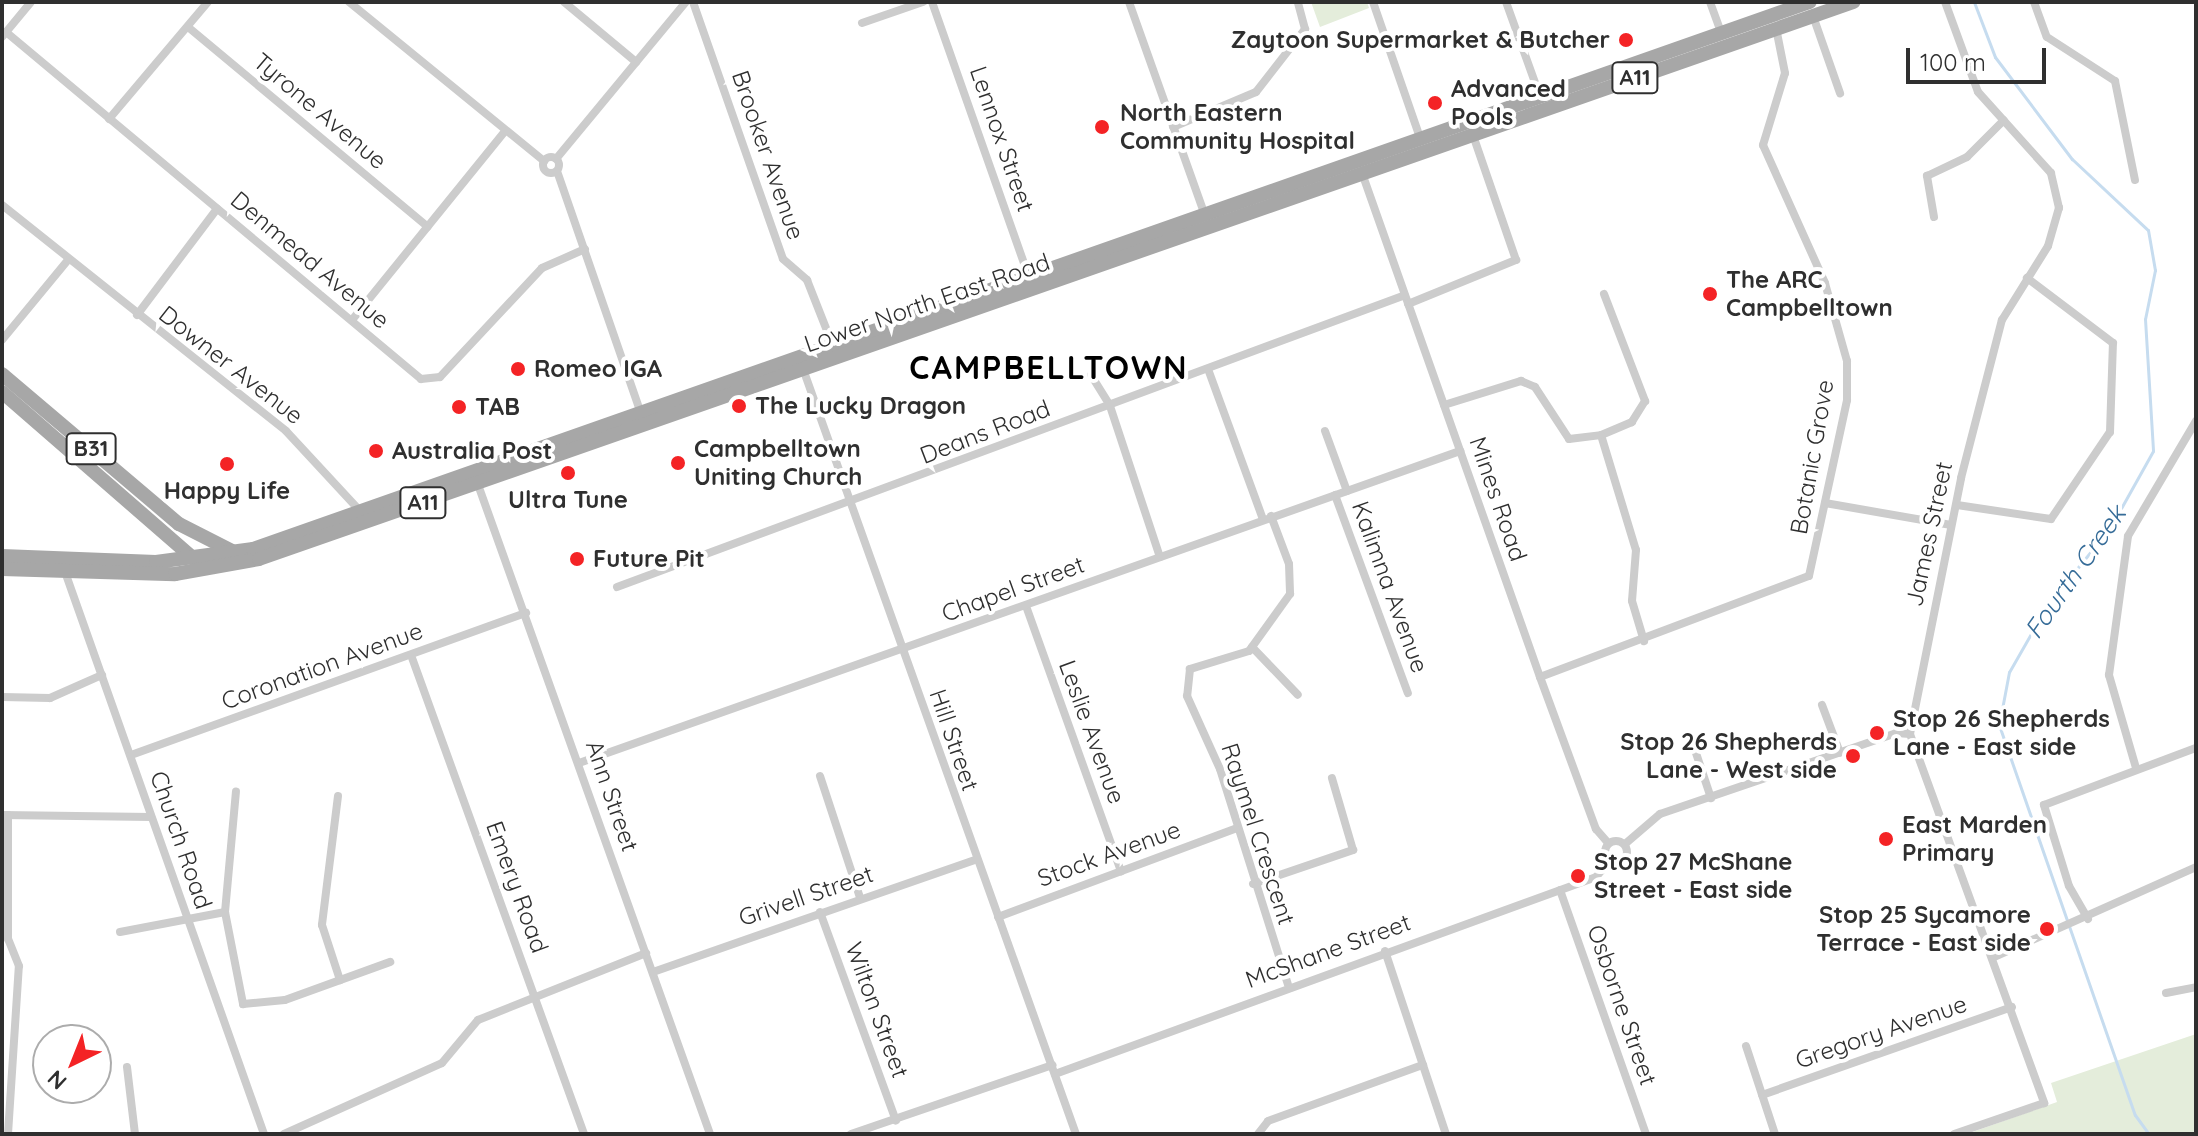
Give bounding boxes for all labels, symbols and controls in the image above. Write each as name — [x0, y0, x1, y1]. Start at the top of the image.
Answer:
place label: Zaytoon Supermarket & Butcher — [1231, 26, 1610, 54]
marker: Zaytoon Supermarket & Butcher — [1617, 31, 1635, 49]
scale bar — [1910, 32, 2050, 82]
street label: Tyrone Avenue — [247, 47, 393, 175]
text: 100 m — [1920, 47, 1986, 77]
road number: A11 — [1611, 60, 1659, 96]
street label: Lennox Street — [964, 62, 1040, 216]
street label: Brooker Avenue — [726, 67, 810, 243]
place label: Advanced Pools — [1451, 75, 1566, 131]
marker: Advanced Pools — [1426, 94, 1444, 112]
place label: North Eastern Community Hospital — [1120, 99, 1355, 155]
marker: North Eastern Community Hospital — [1091, 116, 1113, 138]
street label: Denmead Avenue — [225, 185, 395, 335]
street label: Lower North East Road — [800, 247, 1054, 359]
place label: The ARC Campbelltown — [1726, 266, 1893, 322]
marker: The ARC Campbelltown — [1701, 285, 1719, 303]
street label: Downer Avenue — [153, 300, 309, 430]
district label: CAMPBELLTOWN — [909, 348, 1189, 386]
place label: Romeo IGA — [534, 355, 662, 383]
marker: Romeo IGA — [509, 360, 527, 378]
street label: Botanic Grove — [1784, 377, 1840, 537]
place label: The Lucky Dragon — [755, 392, 966, 420]
place label: TAB — [475, 393, 520, 421]
street label: Deans Road — [916, 394, 1054, 470]
marker: The Lucky Dragon — [730, 397, 748, 415]
marker: TAB — [450, 398, 468, 416]
road number: B31 — [65, 431, 117, 467]
street label: Mines Road — [1463, 433, 1533, 565]
place label: Campbelltown Uniting Church — [694, 435, 862, 491]
place label: Australia Post — [392, 437, 552, 465]
marker: Australia Post — [367, 442, 385, 460]
marker: Campbelltown Uniting Church — [669, 454, 687, 472]
marker: Happy Life — [218, 455, 236, 473]
street label: James Street — [1900, 459, 1958, 609]
marker: Ultra Tune — [559, 464, 577, 482]
place label: Happy Life — [164, 477, 290, 505]
road number: A11 — [399, 485, 447, 521]
place label: Ultra Tune — [508, 486, 628, 514]
street label: Kalimna Avenue — [1346, 497, 1434, 677]
water label: Fourth Creek — [2018, 499, 2132, 645]
place label: Future Pit — [593, 545, 705, 573]
marker: Future Pit — [568, 550, 586, 568]
street label: Chapel Street — [938, 550, 1088, 628]
street label: Coronation Avenue — [217, 616, 427, 716]
street label: Leslie Avenue — [1053, 656, 1131, 808]
street label: Hill Street — [923, 685, 985, 795]
place label: Stop 26 Shepherds Lane - East side — [1893, 705, 2110, 761]
marker: Stop 26 Shepherds Lane - East side — [1868, 724, 1886, 742]
place label: Stop 26 Shepherds Lane - West side — [1620, 728, 1837, 784]
street label: Ann Street — [580, 737, 644, 855]
street label: Raymel Crescent — [1215, 740, 1301, 928]
marker: Stop 26 Shepherds Lane - West side — [1844, 747, 1862, 765]
street label: Church Road — [144, 767, 218, 913]
place label: East Marden Primary — [1902, 811, 2047, 867]
street label: Stock Avenue — [1034, 815, 1184, 893]
street label: Emery Road — [480, 817, 554, 957]
marker: East Marden Primary — [1877, 830, 1895, 848]
place label: Stop 27 McShane Street - East side — [1594, 848, 1792, 904]
street label: Grivell Street — [735, 860, 877, 932]
marker: Stop 27 McShane Street - East side — [1569, 867, 1587, 885]
place label: Stop 25 Sycamore Terrace - East side — [1816, 901, 2031, 957]
street label: McShane Street — [1242, 908, 1414, 994]
marker: Stop 25 Sycamore Terrace - East side — [2038, 920, 2056, 938]
street label: Osborne Street — [1581, 921, 1663, 1089]
street label: Wilton Street — [839, 938, 915, 1082]
street label: Gregory Avenue — [1792, 989, 1970, 1075]
north arrow — [32, 1024, 112, 1104]
text: N — [42, 1064, 72, 1096]

